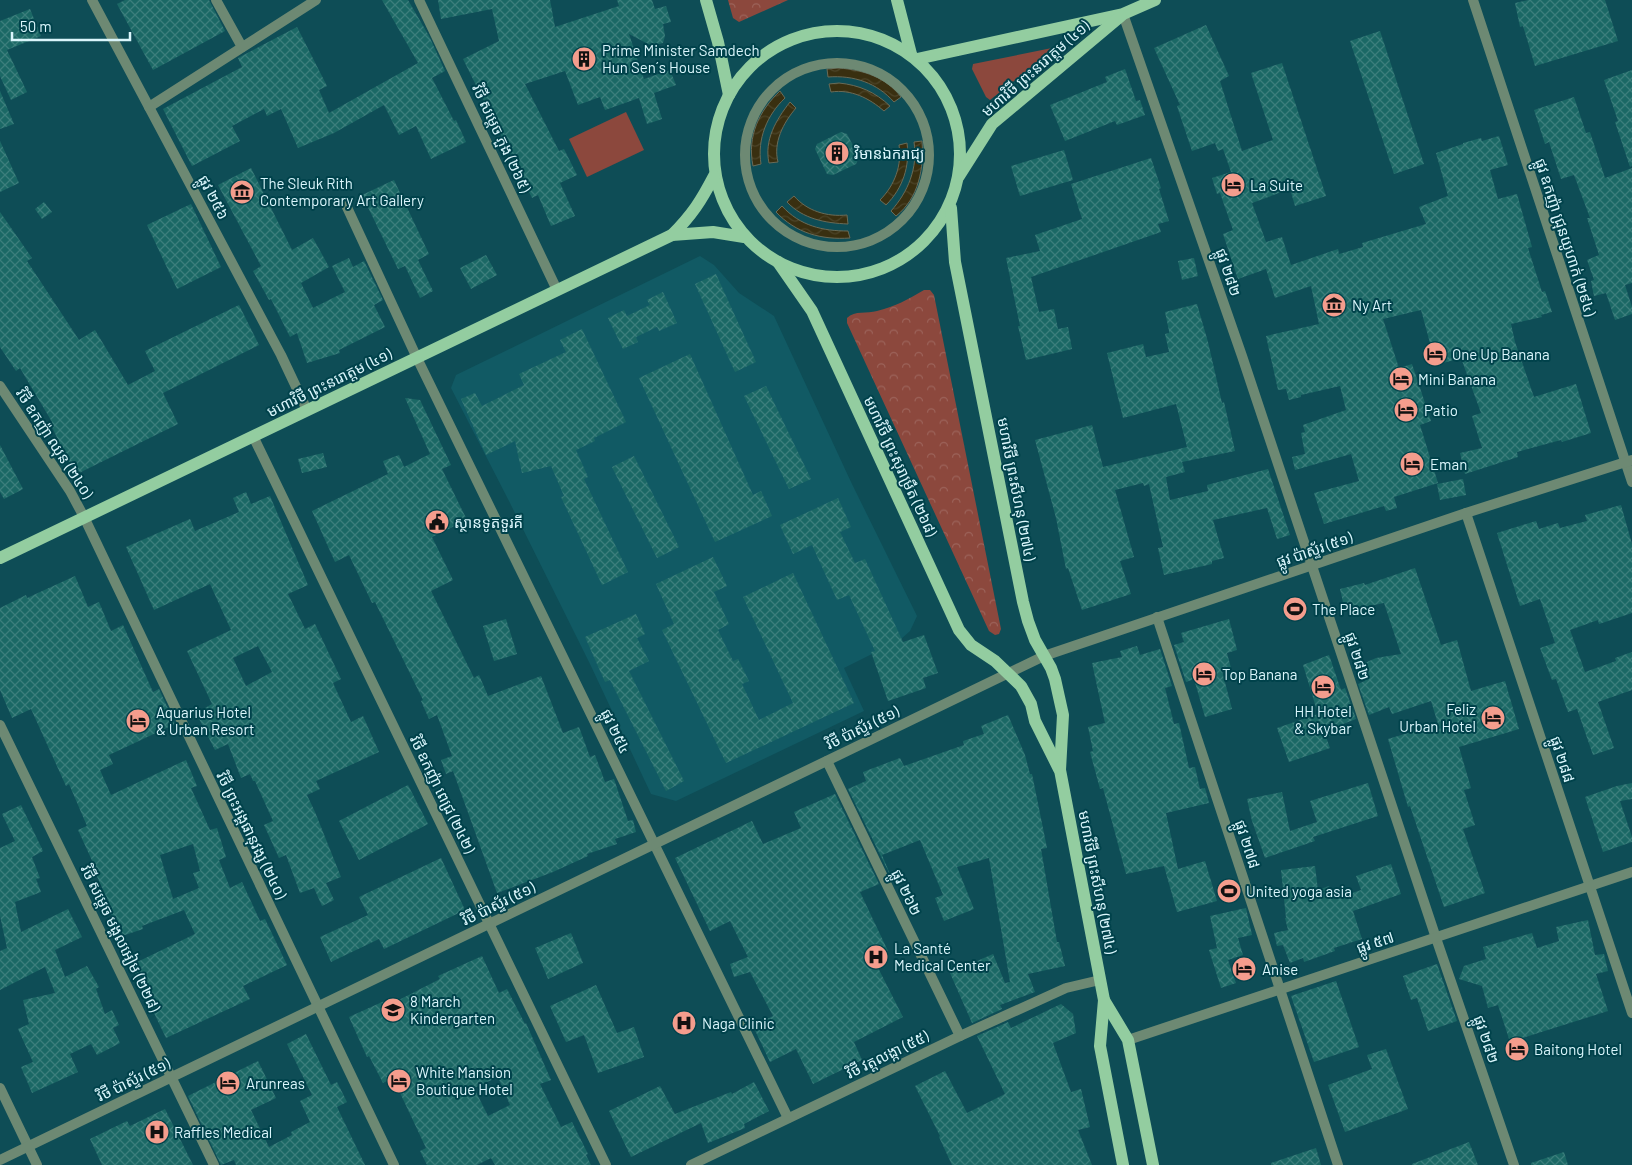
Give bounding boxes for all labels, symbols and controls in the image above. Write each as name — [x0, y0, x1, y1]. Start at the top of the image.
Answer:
scale bar — [12, 10, 130, 42]
street label: មហាវិថី ព្រះនរោត្តម (៤១) — [977, 16, 1093, 121]
text: 50 m — [20, 17, 52, 35]
place label: Prime Minister Samdech Hun Sen´s House — [602, 41, 760, 76]
building icon: Prime Minister Samdech Hun Sen´s House — [571, 46, 597, 72]
street label: វិថី សម្តេច ភួង (២៦៥) — [468, 81, 535, 196]
building icon: វិមានឯករាជ្យ — [824, 140, 850, 166]
place label: វិមានឯករាជ្យ — [854, 144, 925, 163]
street label: ផ្លូវ ឧកញ៉ា ជ្រុនយូហាក់ (២៩៤) — [1527, 156, 1600, 320]
street label: ផ្លូវ ២៥៦ — [190, 172, 233, 225]
hotel icon: La Suite — [1220, 172, 1246, 198]
place label: The Sleuk Rith Contemporary Art Gallery — [260, 174, 424, 209]
place label: La Suite — [1250, 176, 1303, 194]
museum icon: The Sleuk Rith Contemporary Art Gallery — [229, 179, 255, 205]
street label: ផ្លូវ ២៨២ — [1207, 246, 1246, 300]
museum icon: Ny Art — [1321, 292, 1347, 318]
place label: Ny Art — [1352, 296, 1392, 314]
hotel icon: One Up Banana — [1422, 341, 1448, 367]
street label: មហាវិថី ព្រះនរោត្តម (៤១) — [264, 344, 395, 421]
place label: One Up Banana — [1452, 345, 1550, 363]
hotel icon: Mini Banana — [1388, 366, 1414, 392]
place label: Mini Banana — [1418, 370, 1496, 388]
street label: វិថី ឧកញ៉ា ឈុន (២៤០) — [11, 385, 97, 502]
street label: មហាវិថី ព្រះសុរាម្រឹត (២៦៨) — [859, 393, 941, 540]
hotel icon: Patio — [1393, 397, 1419, 423]
place label: Patio — [1424, 401, 1458, 419]
street label: មហាវិថី ព្រះសីហនុ (២៧៤) — [993, 416, 1040, 562]
hotel icon: Eman — [1399, 451, 1425, 477]
place label: Eman — [1430, 455, 1467, 473]
public building icon: ស្ថានទូតទួរគី — [424, 509, 450, 535]
place label: ស្ថានទូតទួរគី — [454, 513, 523, 532]
street label: ផ្លូវ ប៉ាស្ទ័រ (៥១) — [1274, 528, 1356, 576]
sports icon: The Place — [1282, 596, 1308, 622]
place label: The Place — [1312, 600, 1375, 618]
street label: ផ្លូវ ២៨២ — [1337, 630, 1374, 684]
hotel icon: Top Banana — [1191, 661, 1217, 687]
place label: Top Banana — [1222, 665, 1297, 683]
hotel icon: HH Hotel & Skybar — [1310, 674, 1336, 700]
place label: Feliz Urban Hotel — [1399, 700, 1476, 735]
street label: វិថី ប៉ាស្ទ័រ (៥១) — [822, 701, 902, 754]
place label: HH Hotel & Skybar — [1294, 702, 1352, 737]
place label: Aquarius Hotel & Urban Resort — [156, 703, 255, 738]
hotel icon: Feliz Urban Hotel — [1480, 705, 1506, 731]
street label: ផ្លូវ ២៥៤ — [593, 706, 635, 759]
hotel icon: Aquarius Hotel & Urban Resort — [125, 708, 151, 734]
street label: វិថី ឧកញ៉ា ពេជ្រ (២៤២) — [406, 732, 479, 856]
street label: ផ្លូវ ២៨៨ — [1542, 734, 1579, 786]
street label: វិថី ព្រះអង្គផានុវង្ស (២៤០) — [212, 768, 291, 902]
street label: មហាវិថី ព្រះសីហនុ (២៧៤) — [1074, 809, 1121, 955]
street label: ផ្លូវ ២៧៨ — [1227, 817, 1264, 872]
street label: វិថី សម្តេច មង្គលអៀម (២២៨) — [76, 862, 164, 1015]
street label: ផ្លូវ ២៦២ — [883, 866, 926, 921]
street label: វិថី ប៉ាស្ទ័រ (៥១) — [458, 877, 538, 930]
sports icon: United yoga asia — [1216, 878, 1242, 904]
place label: United yoga asia — [1246, 882, 1352, 900]
street label: ផ្លូវ ៥៧ — [1354, 927, 1398, 962]
place label: La Santé Medical Center — [894, 939, 991, 974]
hospital icon: La Santé Medical Center — [863, 944, 889, 970]
hotel icon: Anise — [1231, 956, 1257, 982]
place label: Anise — [1262, 960, 1298, 978]
place label: 8 March Kindergarten — [410, 992, 495, 1027]
school or university icon: 8 March Kindergarten — [380, 997, 406, 1023]
hospital icon: Naga Clinic — [671, 1010, 697, 1036]
street label: ផ្លូវ ២៨២ — [1465, 1013, 1504, 1067]
place label: Naga Clinic — [702, 1014, 775, 1032]
street label: វិថី វត្តលង្កា (៥៥) — [843, 1026, 932, 1083]
hotel icon: Baitong Hotel — [1504, 1036, 1530, 1062]
place label: Baitong Hotel — [1534, 1040, 1622, 1058]
street label: វិថី ប៉ាស្ទ័រ (៥១) — [93, 1053, 173, 1106]
place label: White Mansion Boutique Hotel — [416, 1063, 513, 1098]
hotel icon: White Mansion Boutique Hotel — [386, 1068, 412, 1094]
hotel icon: Arunreas — [215, 1070, 241, 1096]
place label: Arunreas — [246, 1074, 305, 1092]
hospital icon: Raffles Medical — [144, 1119, 170, 1145]
place label: Raffles Medical — [174, 1123, 272, 1141]

